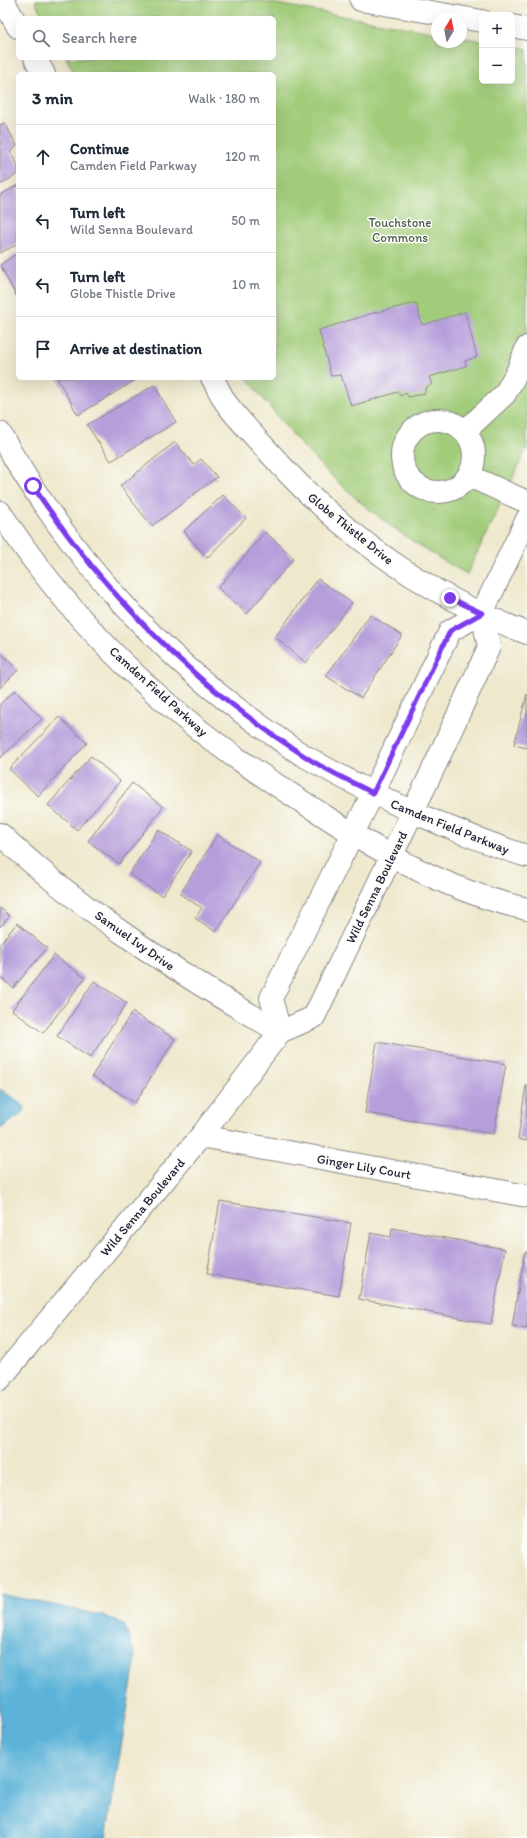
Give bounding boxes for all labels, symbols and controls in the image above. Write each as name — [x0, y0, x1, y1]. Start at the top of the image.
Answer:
north arrow — [431, 12, 467, 48]
map controls — [479, 12, 515, 84]
button: + — [479, 12, 515, 48]
search box — [16, 16, 276, 60]
icon: search — [30, 27, 52, 49]
text: Search here — [62, 29, 137, 47]
button: − — [479, 48, 515, 84]
text: 3 min — [32, 88, 73, 108]
text: Walk · 180 m — [188, 91, 260, 106]
text: Continue — [70, 140, 129, 158]
icon: ahead — [32, 146, 54, 168]
text: 120 m — [225, 149, 260, 164]
text: Camden Field Parkway — [70, 158, 197, 173]
text: Turn left — [70, 204, 125, 222]
icon: left — [32, 210, 54, 232]
text: 50 m — [231, 213, 260, 228]
park label: Touchstone Commons — [369, 215, 431, 245]
text: Wild Senna Boulevard — [70, 222, 193, 237]
text: Turn left — [70, 268, 125, 286]
icon: left — [32, 274, 54, 296]
text: 10 m — [232, 277, 260, 292]
text: Globe Thistle Drive — [70, 286, 176, 301]
icon: arrive — [32, 338, 54, 360]
text: Arrive at destination — [70, 340, 202, 358]
route start — [24, 477, 42, 495]
street label: Globe Thistle Drive — [305, 489, 396, 567]
route end — [441, 589, 459, 607]
street label: Camden Field Parkway — [107, 643, 211, 739]
street label: Camden Field Parkway — [388, 796, 511, 857]
street label: Wild Senna Boulevard — [343, 829, 410, 946]
street label: Samuel Ivy Drive — [92, 907, 177, 973]
street label: Ginger Lily Court — [316, 1151, 412, 1182]
street label: Wild Senna Boulevard — [97, 1155, 188, 1259]

